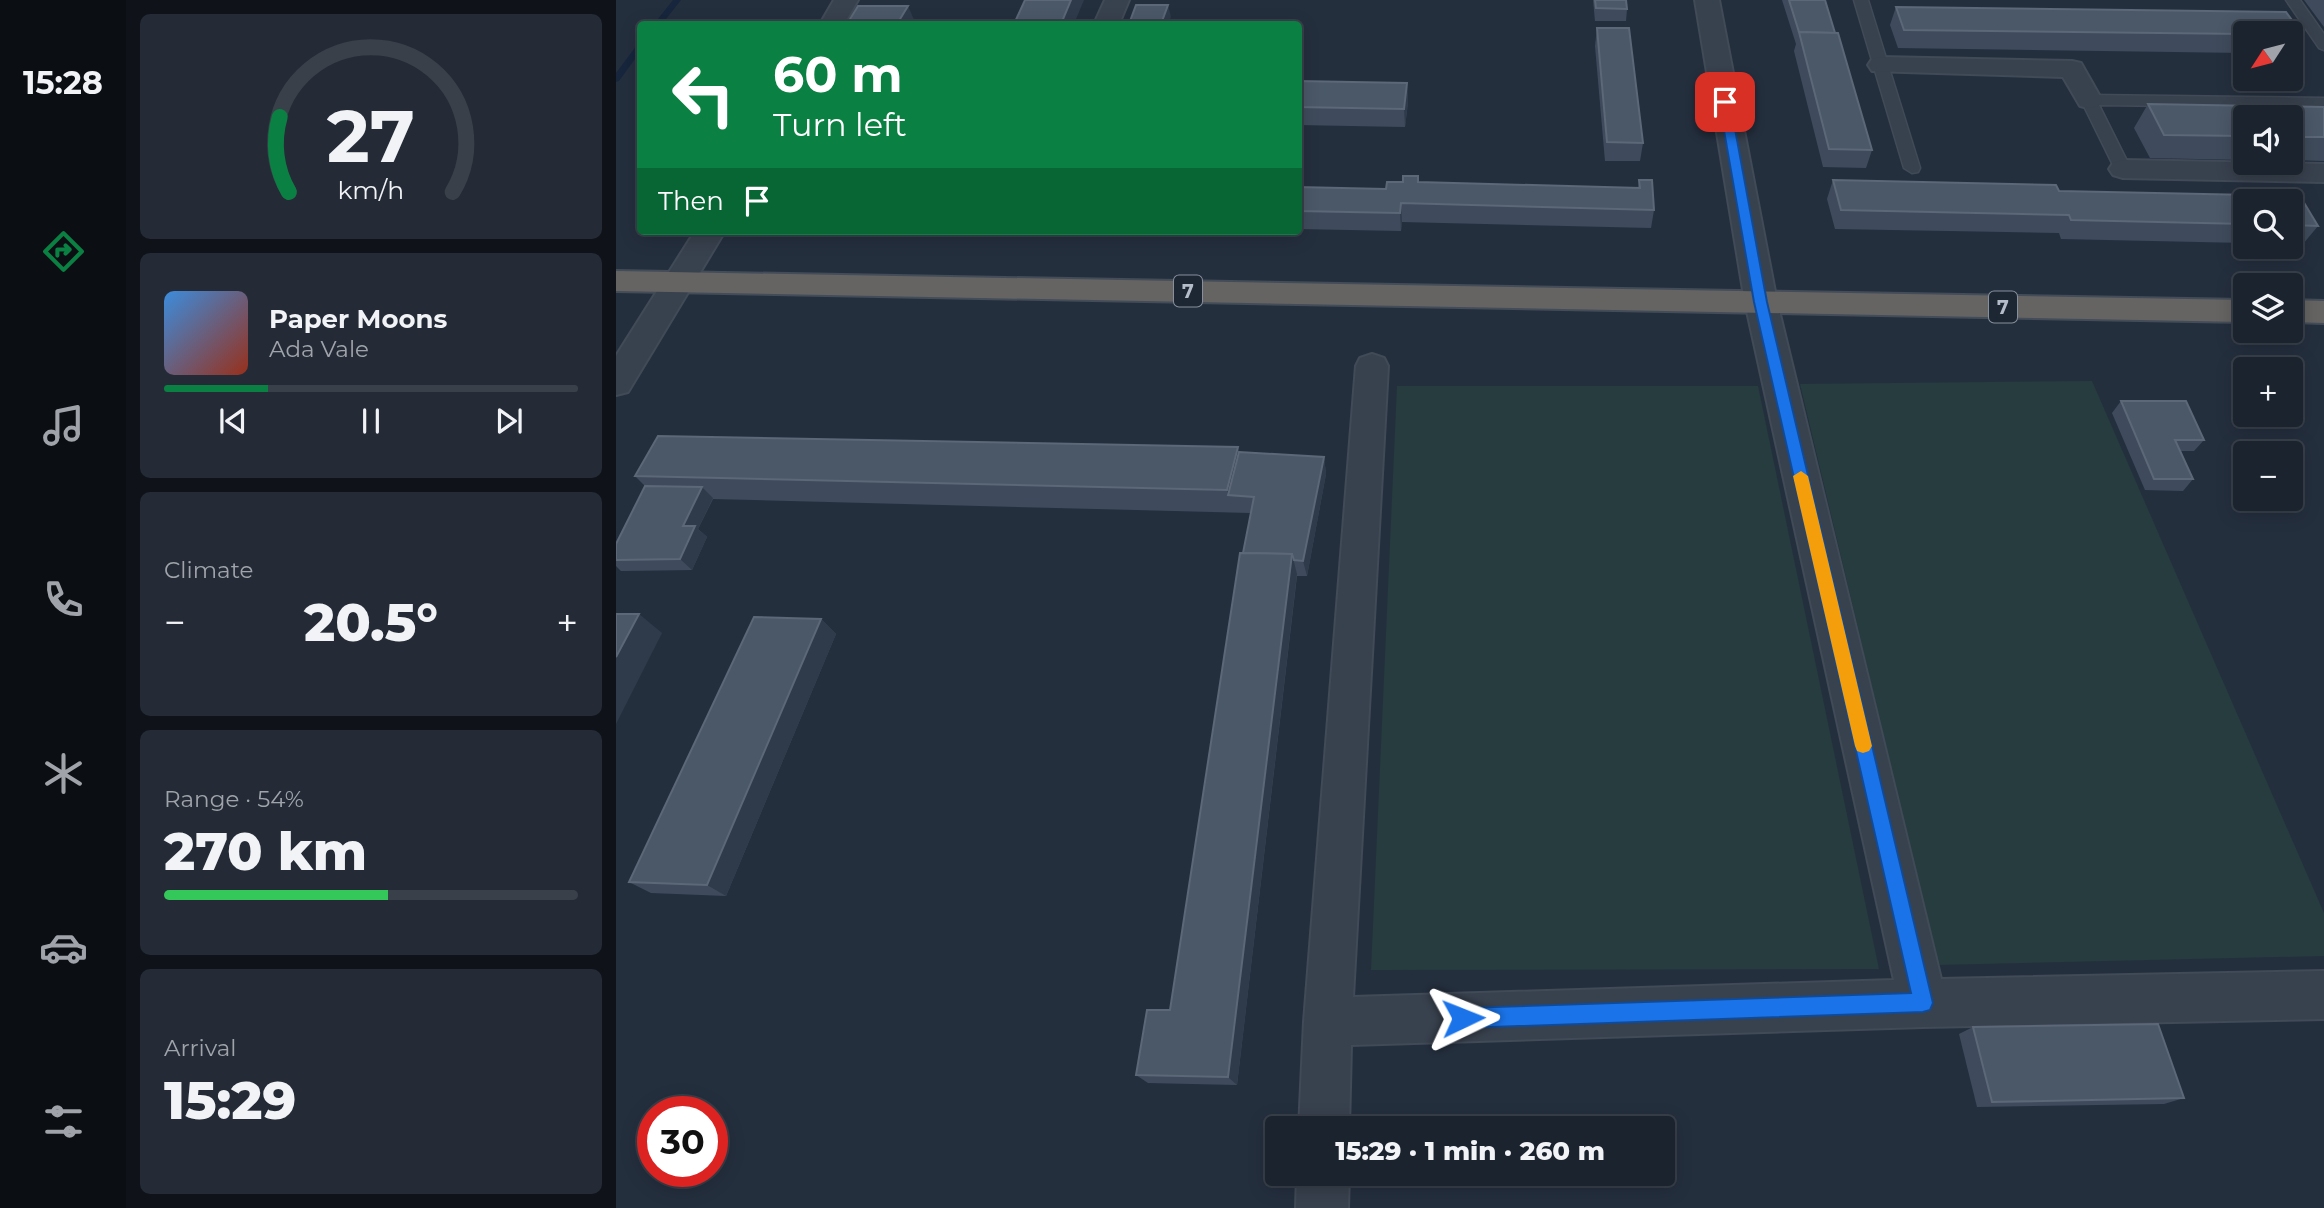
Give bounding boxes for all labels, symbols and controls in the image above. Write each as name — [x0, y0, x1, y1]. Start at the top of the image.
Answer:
north arrow — [2233, 21, 2303, 91]
map controls — [2233, 21, 2303, 511]
text: 60 m — [773, 45, 903, 104]
icon: left — [658, 49, 749, 140]
text: 15:28 — [23, 63, 103, 102]
pin — [1695, 72, 1755, 132]
icon: arrive — [1706, 83, 1744, 121]
text: 27 — [327, 93, 415, 181]
text: Turn left — [773, 105, 907, 144]
button: sound — [2233, 105, 2303, 175]
text: km/h — [338, 175, 404, 205]
icon: arrive — [738, 182, 776, 220]
text: Then — [658, 185, 724, 217]
button: search — [2233, 189, 2303, 259]
icon: directions — [39, 227, 88, 276]
button: layers — [2233, 273, 2303, 343]
road number: 7 — [1174, 276, 1202, 306]
road number: 7 — [1989, 292, 2017, 322]
text: Paper Moons — [269, 303, 447, 335]
text: Ada Vale — [269, 335, 369, 363]
button: + — [2233, 357, 2303, 427]
icon: music — [39, 401, 88, 450]
icon: previous — [214, 402, 252, 440]
icon: pause — [352, 402, 390, 440]
icon: next — [490, 402, 528, 440]
button: − — [2233, 441, 2303, 511]
text: Climate — [164, 556, 253, 584]
icon: phone — [39, 575, 88, 624]
text: 20.5° — [304, 591, 438, 654]
text: − — [164, 599, 186, 646]
text: + — [556, 599, 578, 646]
icon: climate — [39, 749, 88, 798]
text: Range · 54% — [164, 785, 304, 813]
text: 270 km — [164, 820, 367, 883]
icon: car — [39, 923, 88, 972]
position arrow — [1426, 981, 1500, 1055]
text: Arrival — [164, 1034, 237, 1062]
text: 15:29 — [164, 1069, 296, 1132]
speed limit sign: 30 — [637, 1096, 728, 1187]
icon: filters — [39, 1097, 88, 1146]
text: 15:29 · 1 min · 260 m — [1335, 1135, 1605, 1167]

